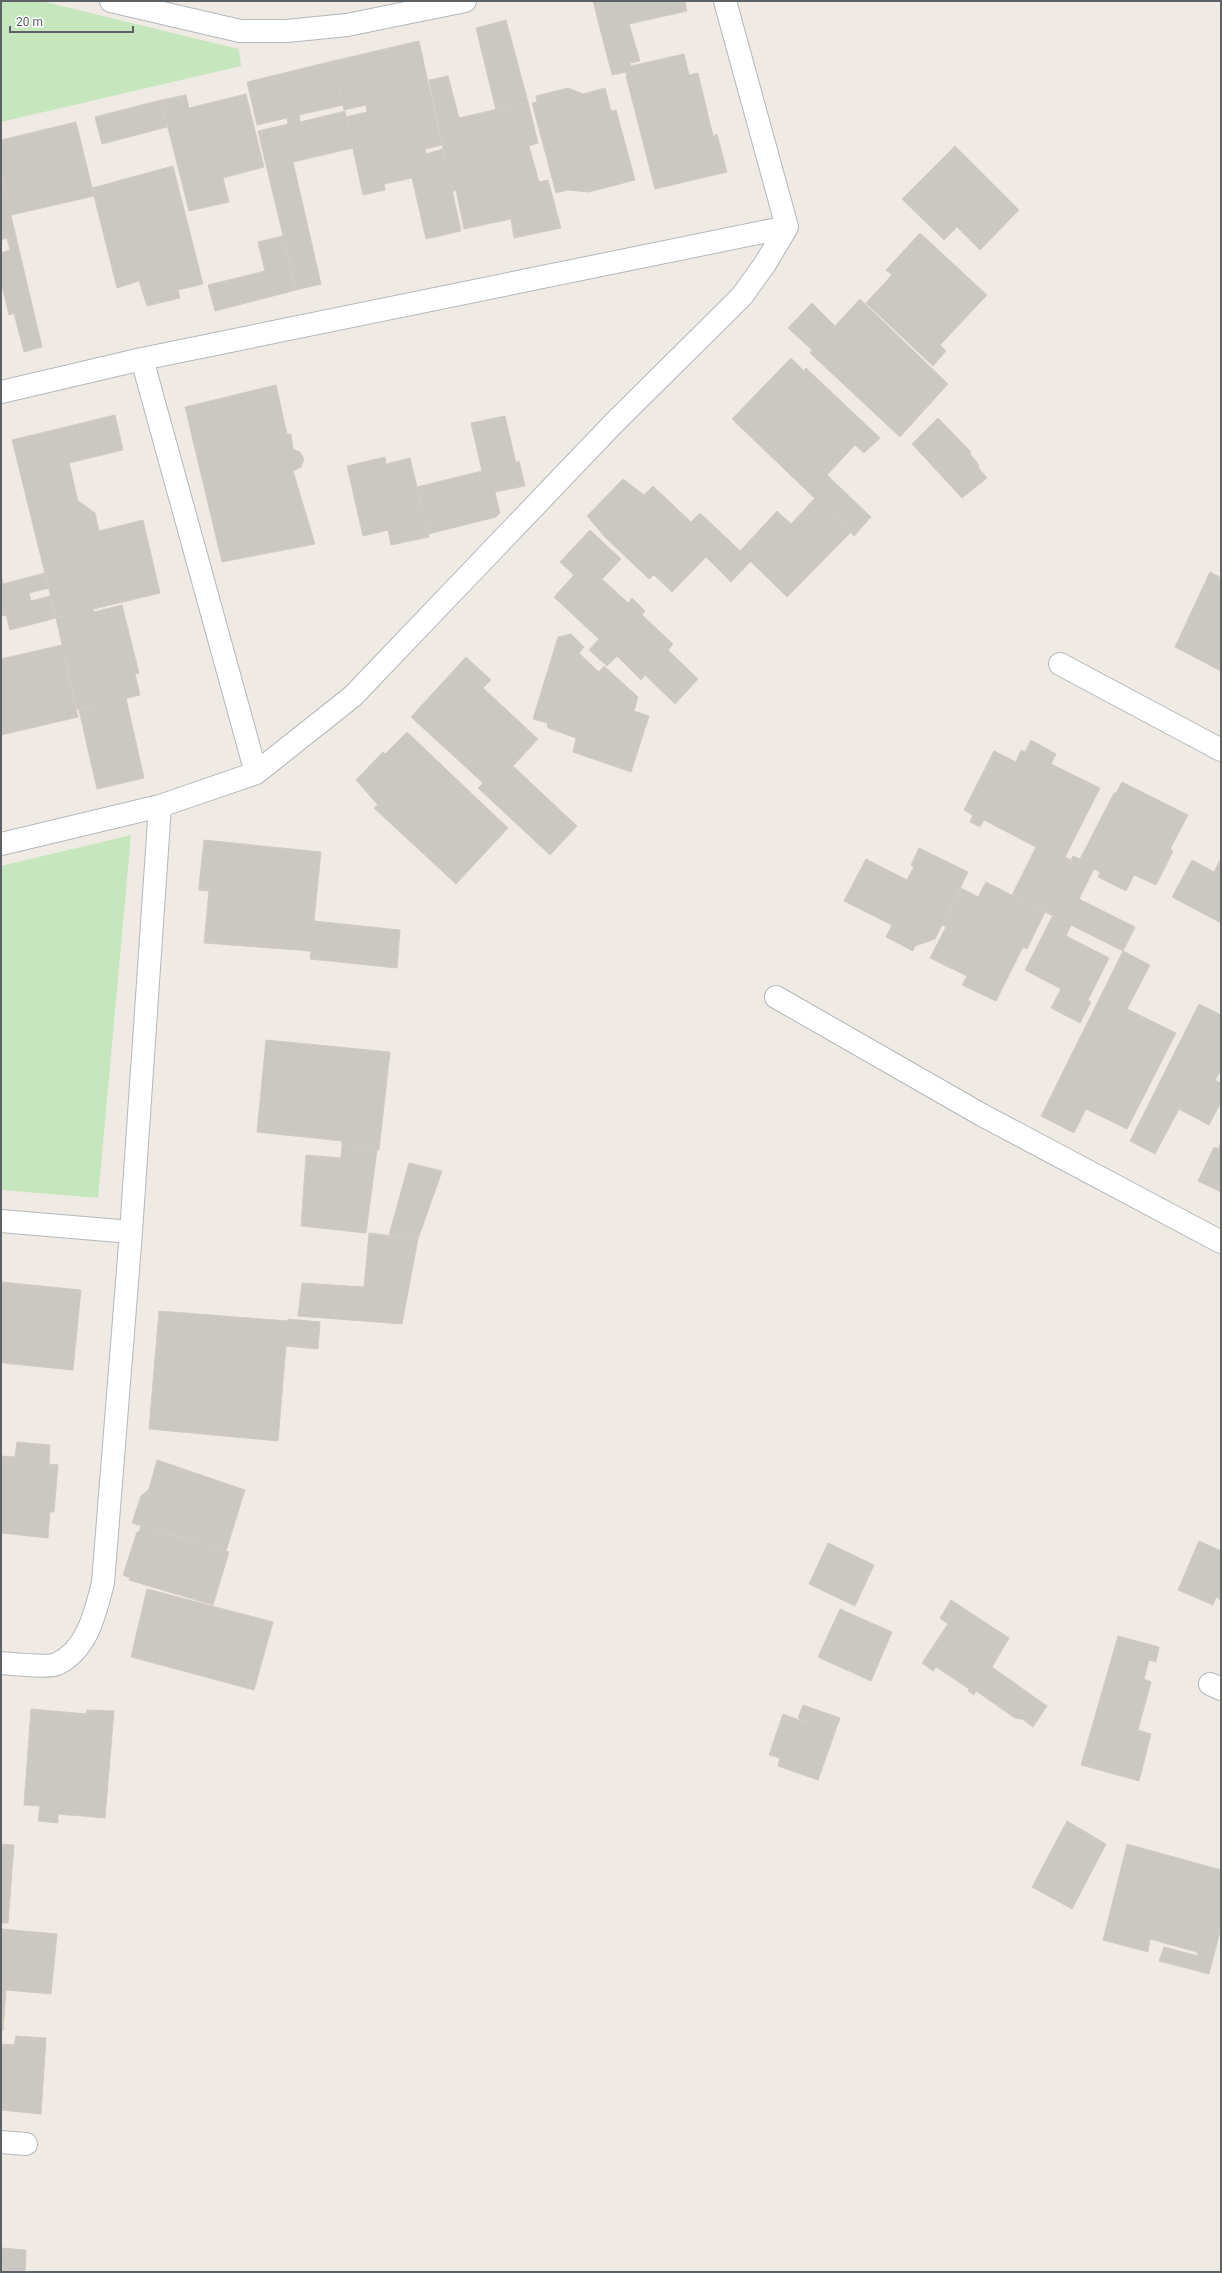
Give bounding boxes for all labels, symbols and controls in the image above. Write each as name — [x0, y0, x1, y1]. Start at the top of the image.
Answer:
scale bar — [10, 8, 133, 34]
text: 20 m — [16, 15, 43, 29]

